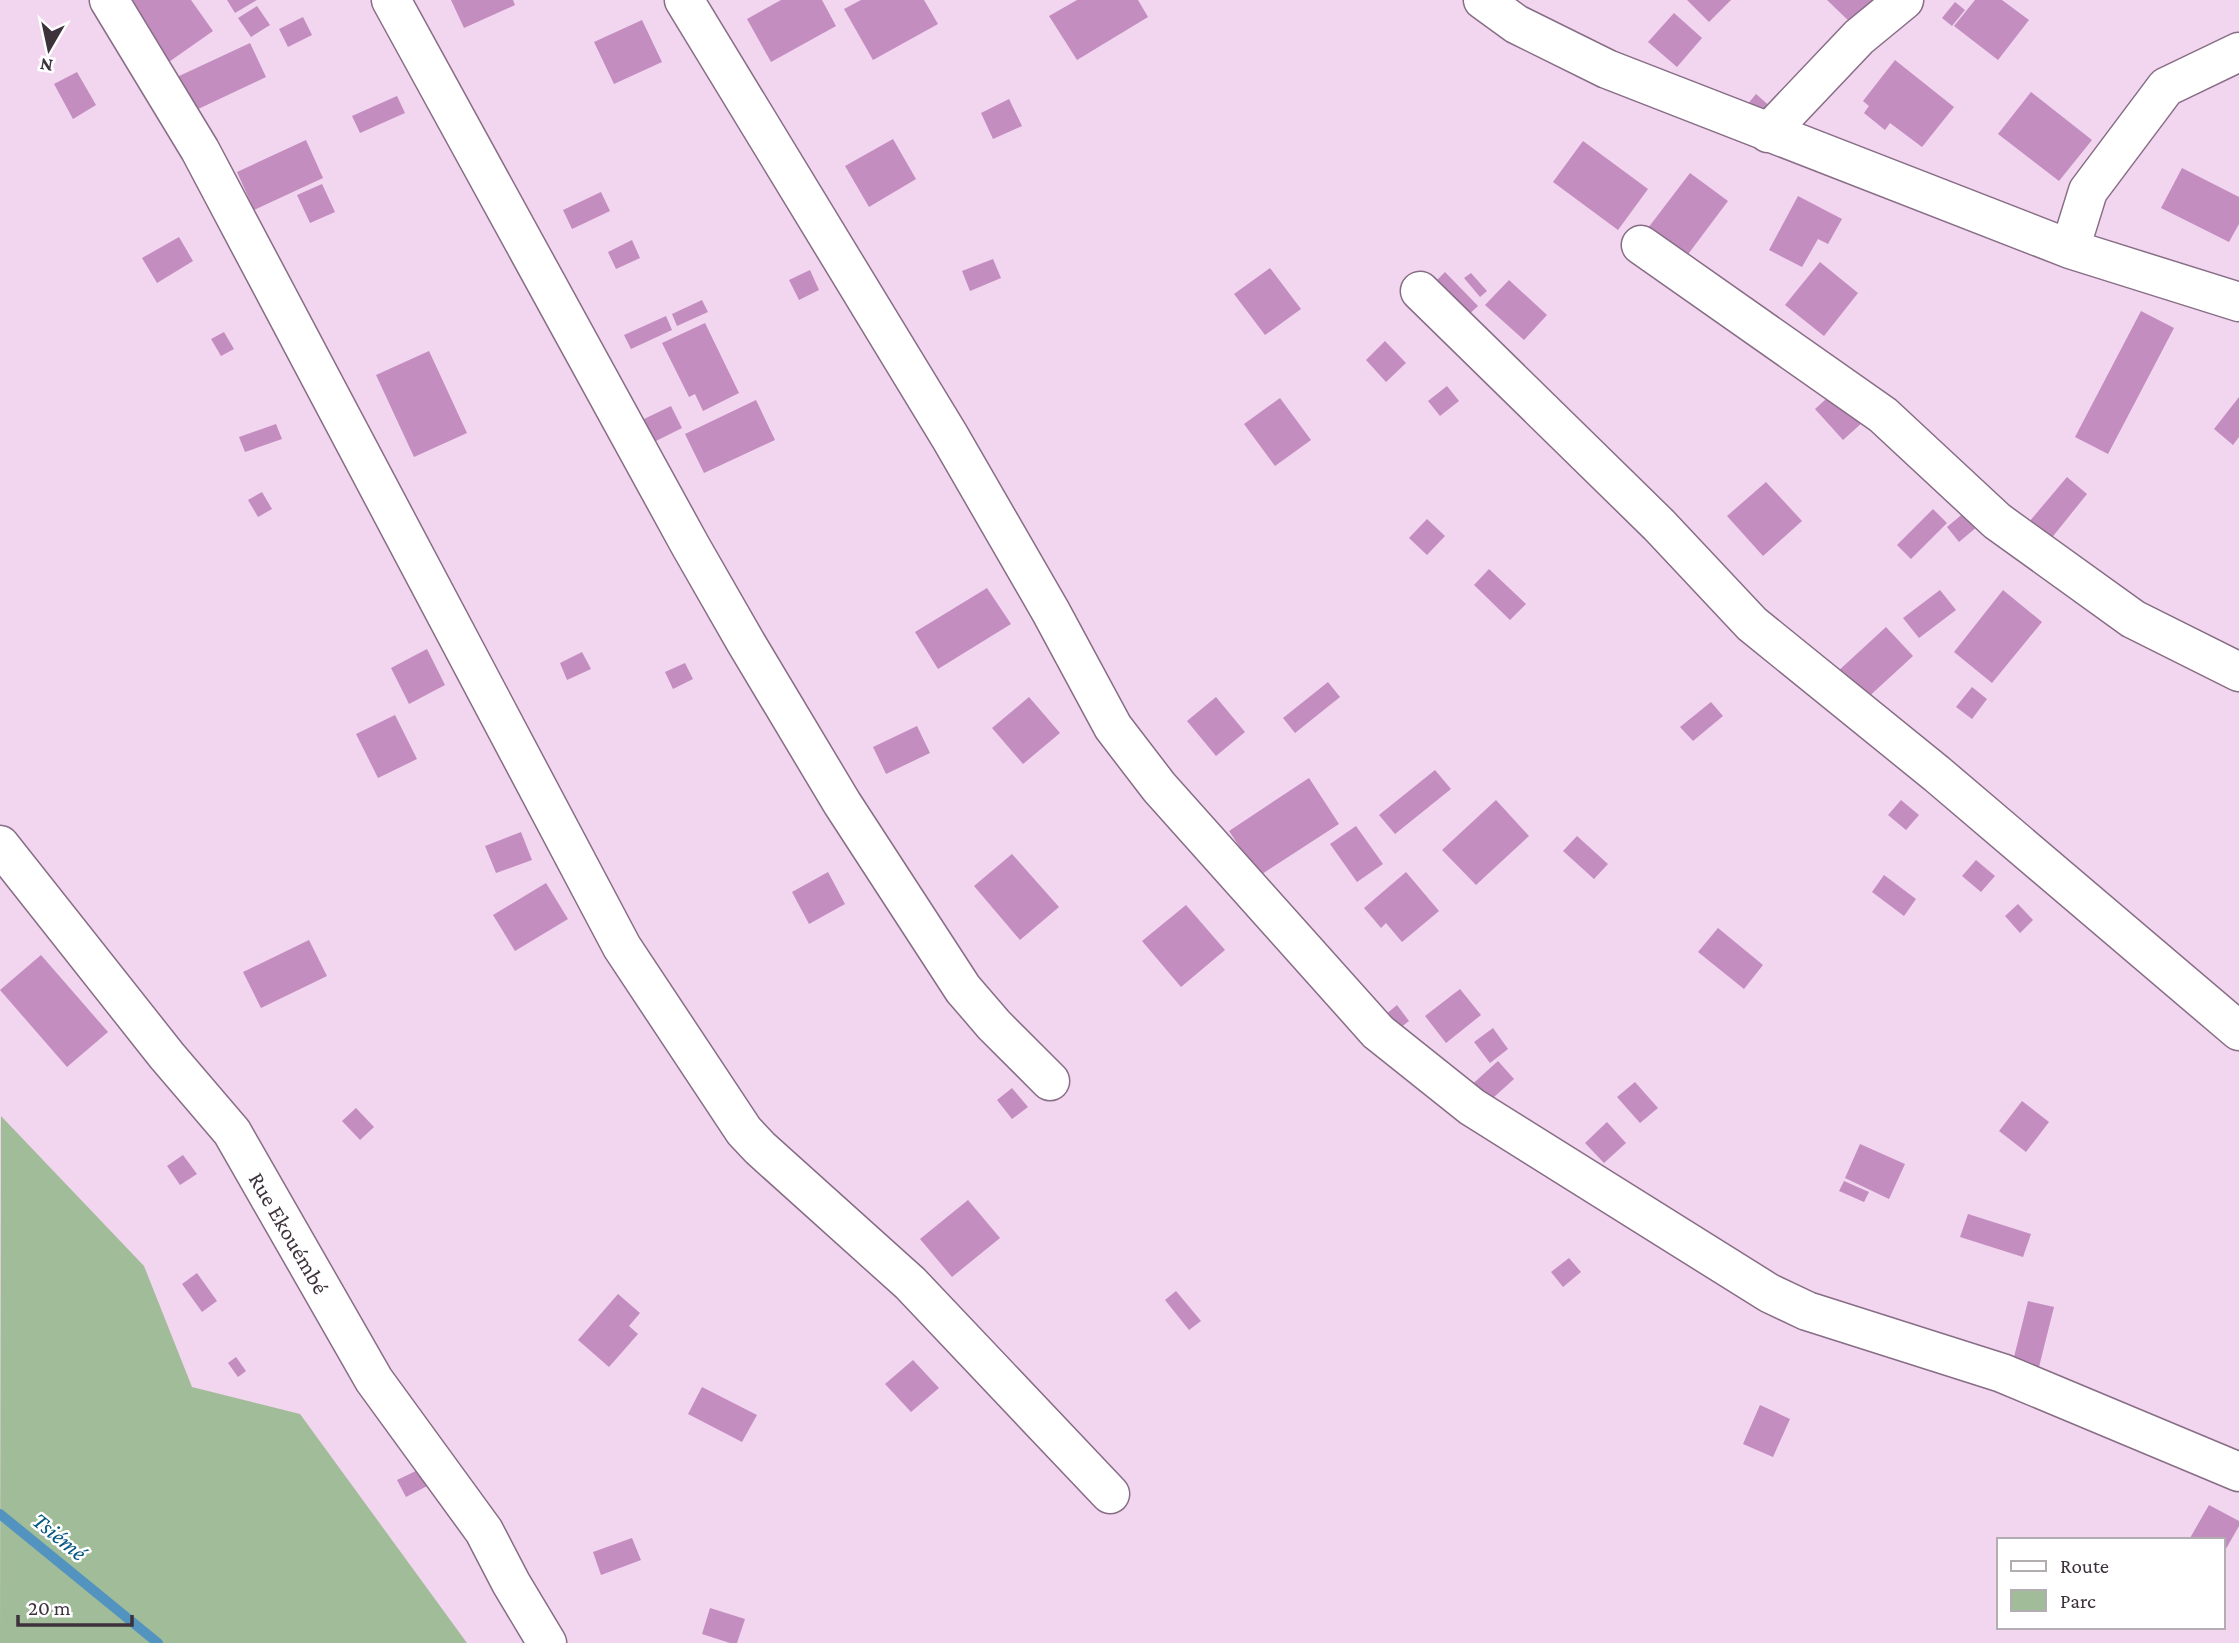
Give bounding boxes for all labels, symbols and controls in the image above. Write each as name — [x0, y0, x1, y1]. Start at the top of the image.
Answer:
north arrow — [14, 14, 84, 84]
text: N — [38, 54, 54, 77]
street label: Rue Ekouémbé — [244, 1167, 334, 1299]
water label: Tsiémé — [27, 1506, 94, 1567]
legend — [1997, 1538, 2225, 1629]
text: Route — [2060, 1554, 2109, 1578]
scale bar — [18, 1584, 131, 1628]
text: Parc — [2060, 1589, 2096, 1613]
text: 20 m — [28, 1596, 71, 1620]

